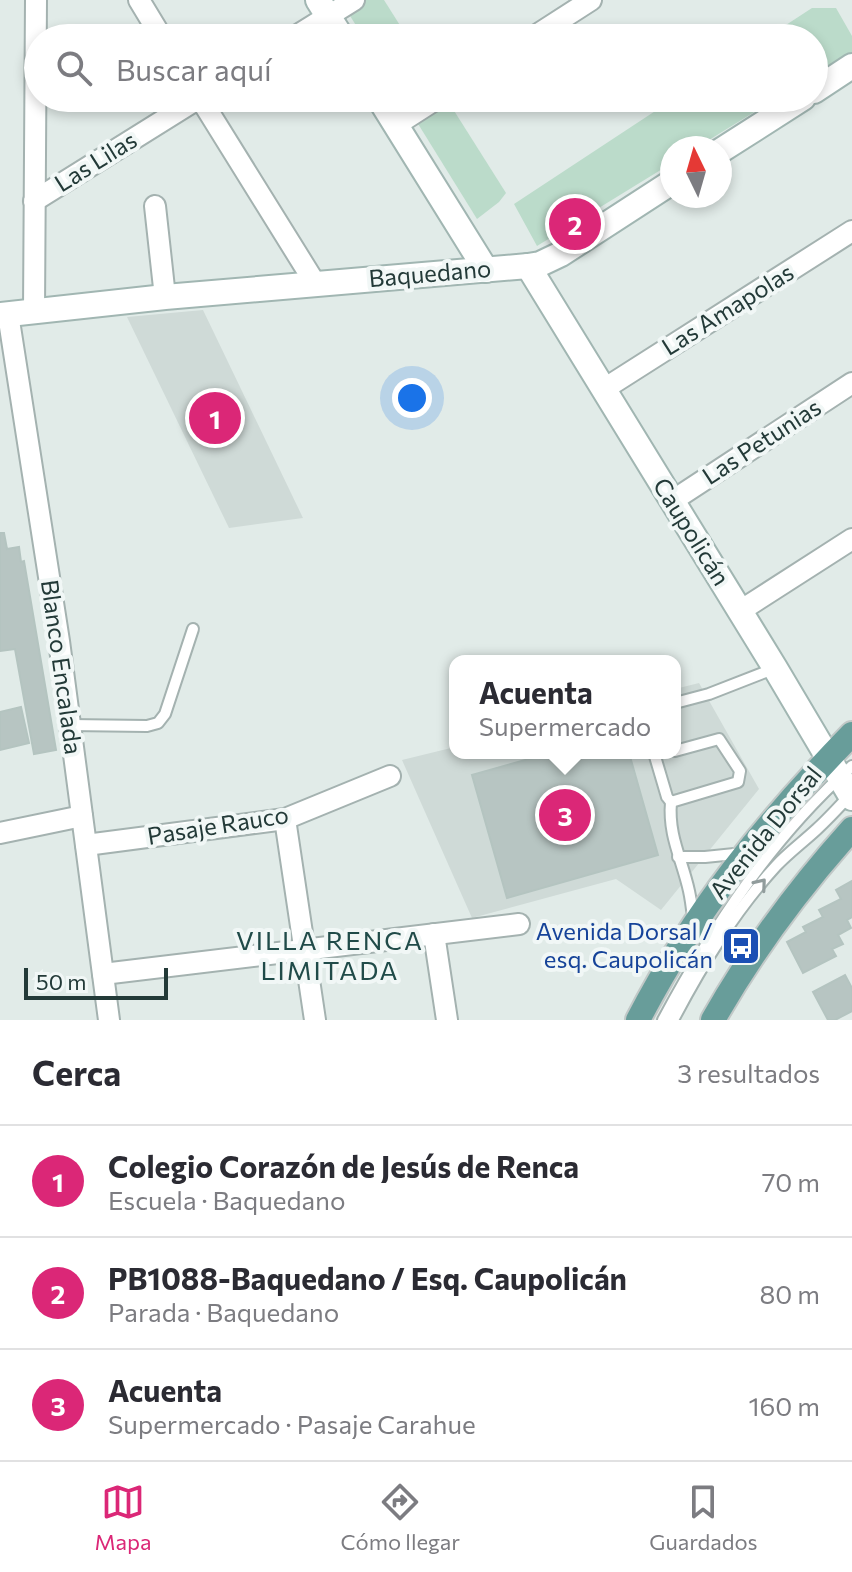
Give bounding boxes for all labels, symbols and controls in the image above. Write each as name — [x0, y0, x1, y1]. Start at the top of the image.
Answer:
search box — [24, 24, 828, 112]
icon: search — [52, 46, 96, 90]
text: Buscar aquí — [116, 50, 272, 87]
street label: Las Lilas — [49, 124, 142, 197]
north arrow — [660, 136, 732, 208]
pin: 2 — [549, 194, 601, 254]
street label: Baquedano — [368, 253, 492, 292]
street label: Las Amapolas — [656, 257, 798, 361]
your location — [392, 378, 432, 418]
pin: 1 — [189, 388, 241, 448]
street label: Las Petunias — [696, 392, 826, 490]
street label: Caupolicán — [648, 472, 737, 590]
street label: Blanco Encalada — [36, 578, 89, 756]
popup — [449, 655, 681, 759]
text: Acuenta — [479, 673, 593, 710]
text: Supermercado — [479, 710, 651, 741]
street label: Avenida Dorsal — [703, 760, 827, 904]
pin: 3 — [539, 785, 591, 845]
street label: Pasaje Rauco — [145, 799, 290, 850]
one-way arrow — [751, 879, 766, 893]
place label: Avenida Dorsal / esq. Caupolicán — [536, 916, 713, 973]
district label: VILLA RENCA LIMITADA — [236, 924, 424, 985]
bus stop icon: Avenida Dorsal / esq. Caupolicán — [720, 925, 762, 967]
scale bar — [24, 964, 168, 1000]
text: 50 m — [36, 968, 86, 995]
text: Cerca — [32, 1051, 121, 1093]
text: 3 resultados — [677, 1057, 820, 1088]
text: Colegio Corazón de Jesús de Renca — [108, 1147, 579, 1184]
text: 1 — [52, 1166, 64, 1197]
text: 70 m — [762, 1166, 820, 1197]
text: Escuela · Baquedano — [108, 1184, 345, 1215]
text: PB1088-Baquedano / Esq. Caupolicán — [108, 1259, 627, 1296]
text: 2 — [51, 1278, 65, 1309]
text: 80 m — [760, 1278, 820, 1309]
text: Parada · Baquedano — [108, 1296, 339, 1327]
text: Acuenta — [108, 1371, 222, 1408]
text: 3 — [50, 1390, 66, 1421]
text: 160 m — [748, 1390, 820, 1421]
text: Supermercado · Pasaje Carahue — [108, 1408, 476, 1439]
tab: Mapa — [95, 1480, 151, 1555]
tab: Cómo llegar — [341, 1480, 460, 1555]
tab: Guardados — [649, 1480, 757, 1555]

